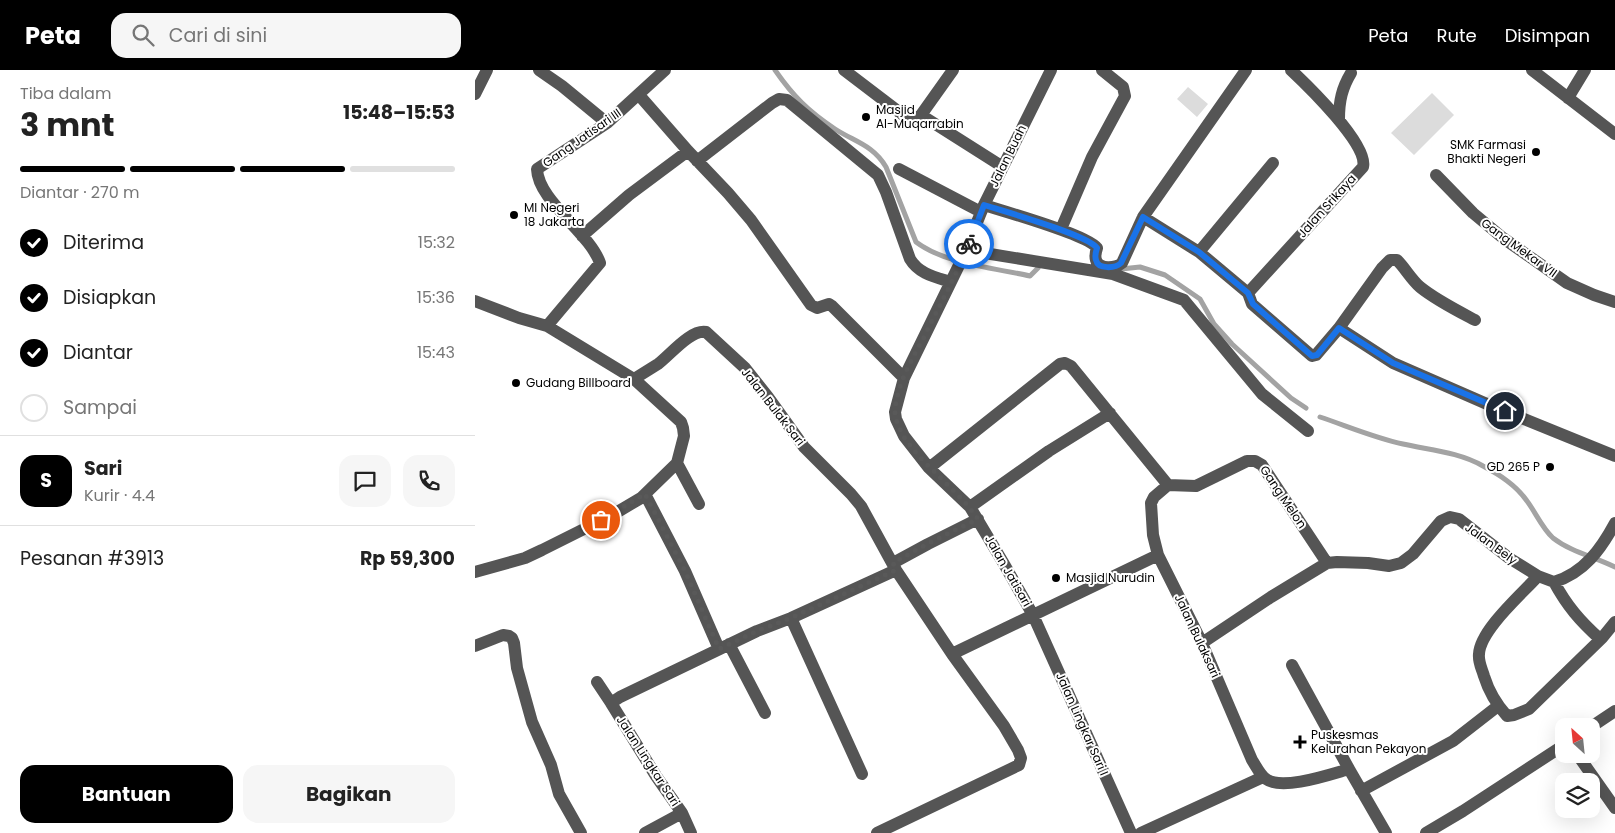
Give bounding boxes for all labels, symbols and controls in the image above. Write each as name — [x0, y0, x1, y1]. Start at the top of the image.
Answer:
search box — [111, 13, 461, 58]
text: Peta — [25, 19, 81, 52]
icon: search — [129, 21, 157, 49]
text: Cari di sini — [169, 22, 267, 49]
text: Peta — [1368, 23, 1408, 48]
text: Rute — [1436, 23, 1477, 48]
text: Disimpan — [1505, 23, 1590, 48]
text: Tiba dalam — [20, 82, 111, 105]
text: 15:48–15:53 — [343, 99, 455, 126]
place label: Masjid Al-Muqarrabin — [876, 101, 964, 132]
text: 3 mnt — [20, 102, 115, 147]
street label: Gang Jatisari III — [539, 104, 624, 171]
marker: Masjid Al-Muqarrabin — [860, 111, 872, 123]
street label: Jalan Buah — [985, 122, 1030, 190]
place label: SMK Farmasi Bhakti Negeri — [1447, 136, 1526, 167]
marker: SMK Farmasi Bhakti Negeri — [1530, 146, 1542, 158]
street label: Jalan Srikaya — [1294, 170, 1360, 241]
text: Diantar · 270 m — [20, 181, 140, 204]
place label: MI Negeri 18 Jakarta — [524, 199, 584, 230]
marker: MI Negeri 18 Jakarta — [508, 209, 520, 221]
street label: Gang Mekar VII — [1478, 214, 1561, 281]
courier — [944, 219, 994, 269]
icon: check — [20, 229, 48, 257]
text: Diterima — [63, 229, 144, 256]
icon: bike — [955, 230, 983, 258]
text: 15:32 — [418, 231, 455, 254]
icon: check — [20, 284, 48, 312]
text: Disiapkan — [63, 284, 156, 311]
text: 15:36 — [417, 286, 455, 309]
icon: check — [20, 339, 48, 367]
text: Diantar — [63, 339, 133, 366]
text: 15:43 — [417, 341, 455, 364]
street label: Jalan Bulak Sari — [738, 364, 809, 449]
place label: Gudang Billboard — [526, 374, 631, 391]
marker: Gudang Billboard — [510, 377, 522, 389]
pin — [1484, 390, 1526, 432]
text: Sampai — [63, 394, 137, 421]
icon: home — [1491, 397, 1519, 425]
text: Sari — [84, 455, 122, 482]
button: chat — [339, 455, 391, 507]
button: phone — [403, 455, 455, 507]
place label: GD 265 P — [1487, 458, 1540, 475]
marker: GD 265 P — [1544, 461, 1556, 473]
street label: Gang Melon — [1256, 462, 1311, 532]
text: S — [40, 467, 52, 494]
text: Kurir · 4.4 — [84, 484, 155, 507]
pin — [580, 499, 622, 541]
icon: bag — [587, 506, 615, 534]
street label: Jalan Bely — [1462, 519, 1521, 569]
street label: Jalan Jatisari — [981, 532, 1036, 610]
text: Pesanan #3913 — [20, 545, 164, 572]
text: Rp 59,300 — [360, 545, 455, 572]
place label: Masjid Nurudin — [1066, 569, 1155, 586]
marker: Masjid Nurudin — [1050, 572, 1062, 584]
street label: Jalan Bulaksari — [1171, 591, 1224, 680]
street label: Jalan Lingkar Sari I — [1052, 670, 1113, 778]
street label: Jalan Lingkar Sari — [613, 712, 684, 809]
north arrow — [1555, 718, 1600, 762]
map controls — [1555, 718, 1600, 818]
place label: Puskesmas Kelurahan Pekayon — [1311, 726, 1426, 757]
marker: Puskesmas Kelurahan Pekayon — [1293, 735, 1307, 749]
button: Bantuan — [20, 765, 233, 823]
button: Bagikan — [243, 765, 455, 823]
button: layers — [1555, 773, 1600, 818]

